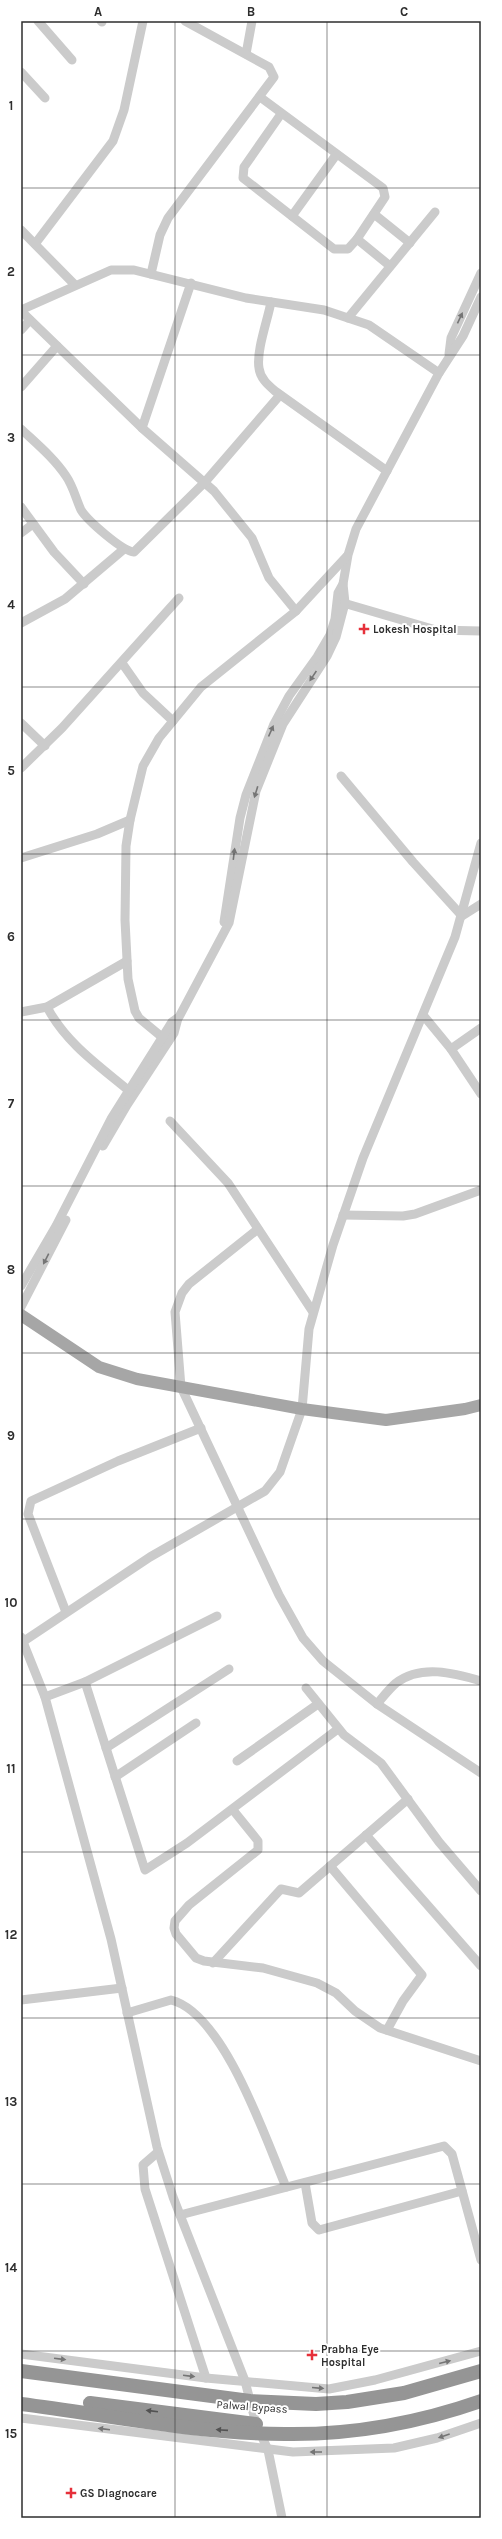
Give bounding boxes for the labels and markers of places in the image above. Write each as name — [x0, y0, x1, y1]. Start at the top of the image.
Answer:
marker: Lokesh Hospital — [358, 623, 370, 635]
place label: Lokesh Hospital — [373, 623, 457, 636]
place label: Prabha Eye Hospital — [321, 2343, 379, 2369]
marker: Prabha Eye Hospital — [306, 2349, 318, 2361]
marker: GS Diagnocare — [65, 2487, 77, 2499]
place label: GS Diagnocare — [80, 2487, 157, 2500]

